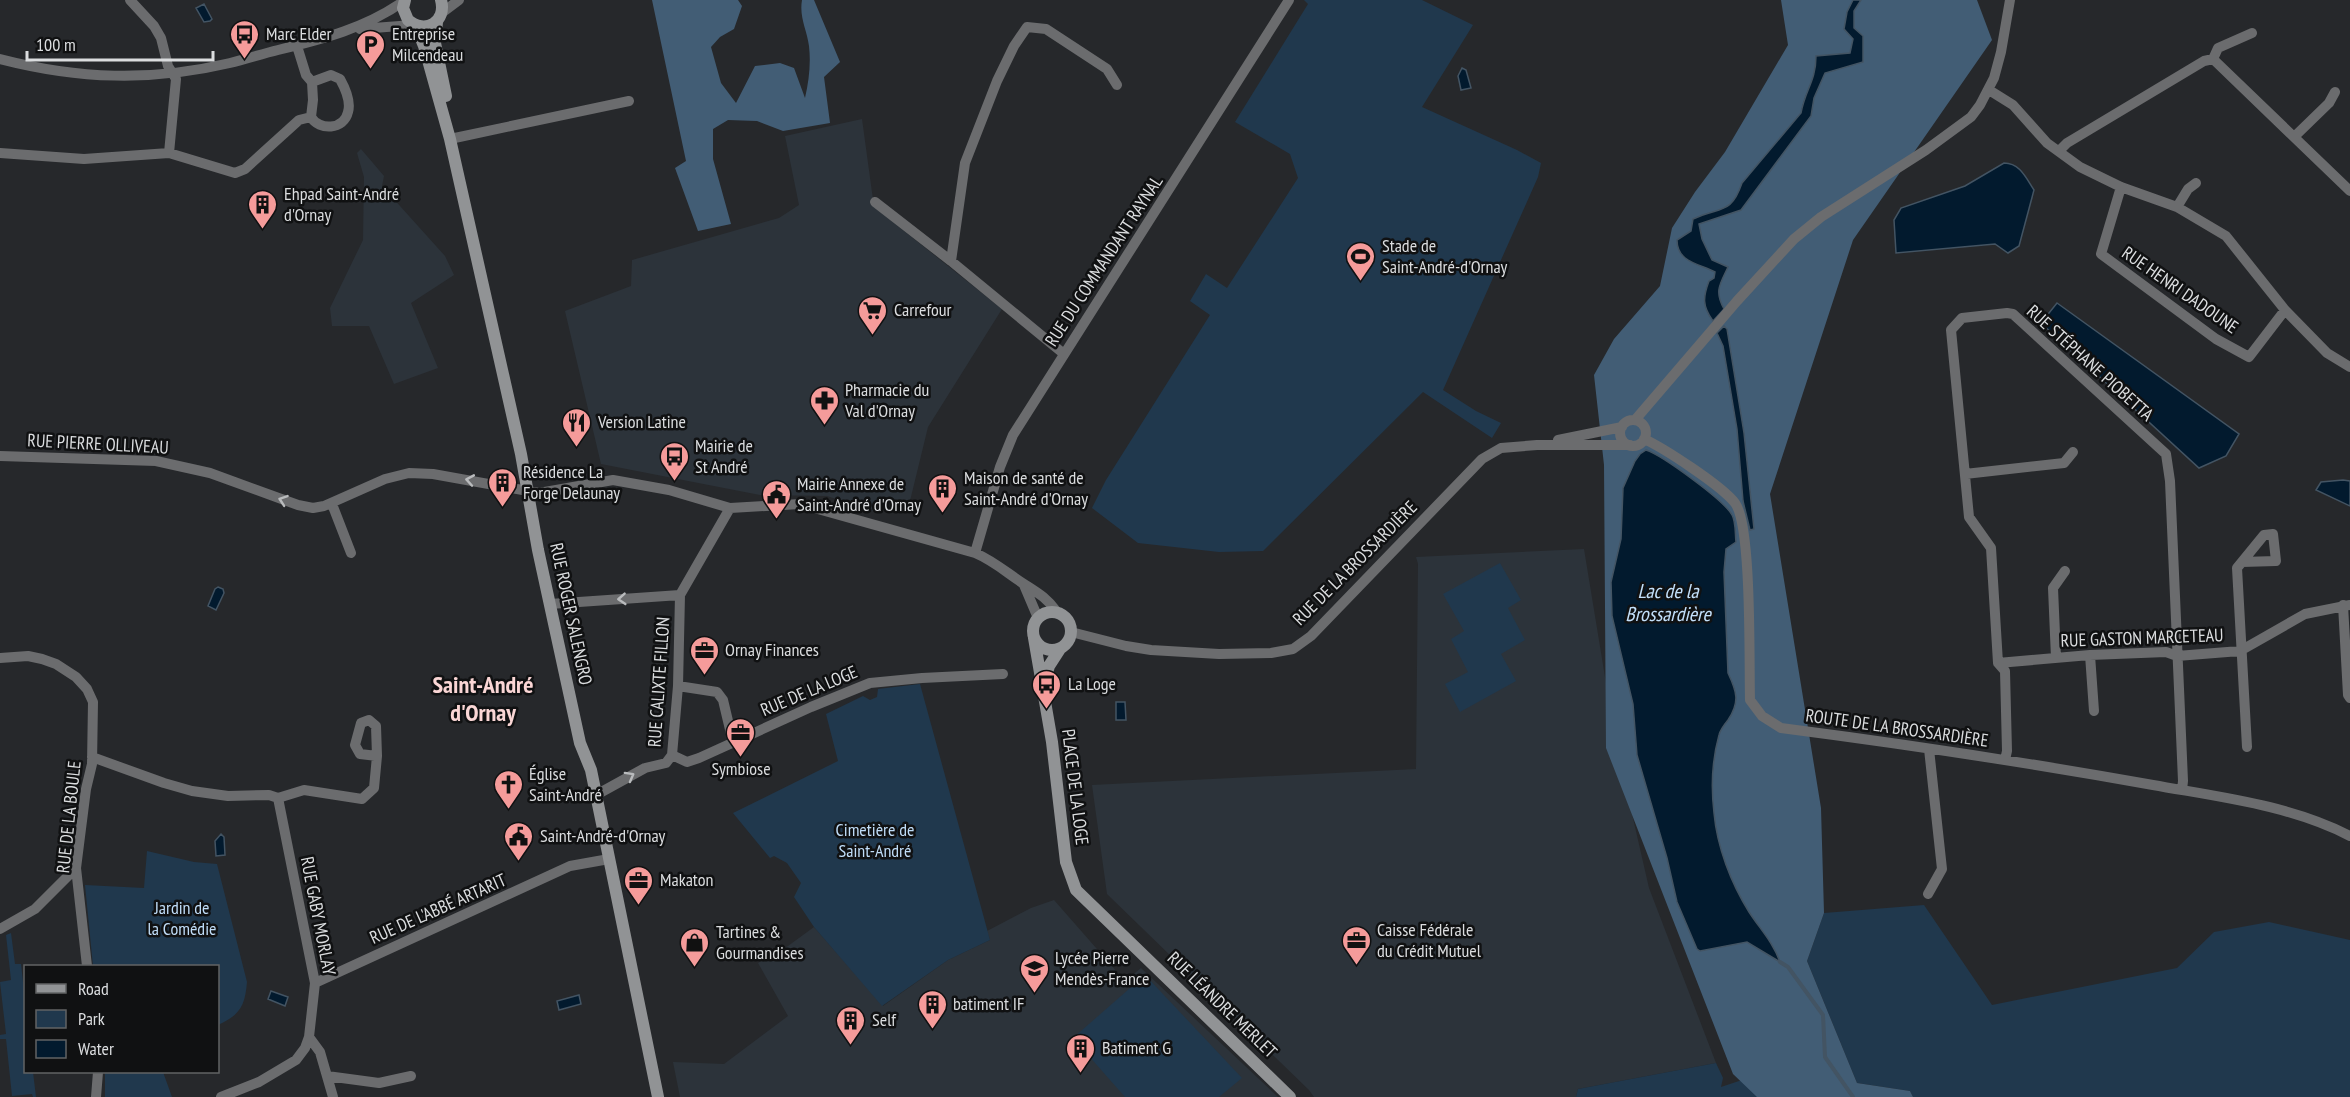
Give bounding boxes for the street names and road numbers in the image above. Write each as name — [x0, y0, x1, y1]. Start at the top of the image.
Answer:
street label: RUE DU COMMANDANT RAYNAL — [1040, 171, 1168, 351]
street label: RUE HENRI DADOUNE — [2118, 241, 2243, 338]
street label: RUE STÉPHANE PIOBETTA — [2022, 300, 2159, 426]
street label: RUE PIERRE OLLIVEAU — [27, 428, 169, 459]
street label: RUE DE LA BROSSARDIÈRE — [1288, 496, 1422, 630]
street label: RUE ROGER SALENGRO — [545, 541, 598, 687]
street label: RUE CALIXTE FILLON — [642, 616, 675, 748]
street label: RUE GASTON MARCETEAU — [2060, 623, 2224, 652]
street label: RUE DE LA LOGE — [757, 660, 861, 721]
street label: ROUTE DE LA BROSSARDIÈRE — [1804, 703, 1990, 752]
street label: PLACE DE LA LOGE — [1057, 728, 1094, 846]
street label: RUE DE LA BOULE — [51, 760, 86, 874]
street label: RUE GABY MORLAY — [296, 855, 341, 978]
street label: RUE DE L'ABBÉ ARTARIT — [366, 868, 510, 949]
street label: RUE LÉANDRE MERLET — [1163, 946, 1282, 1063]

